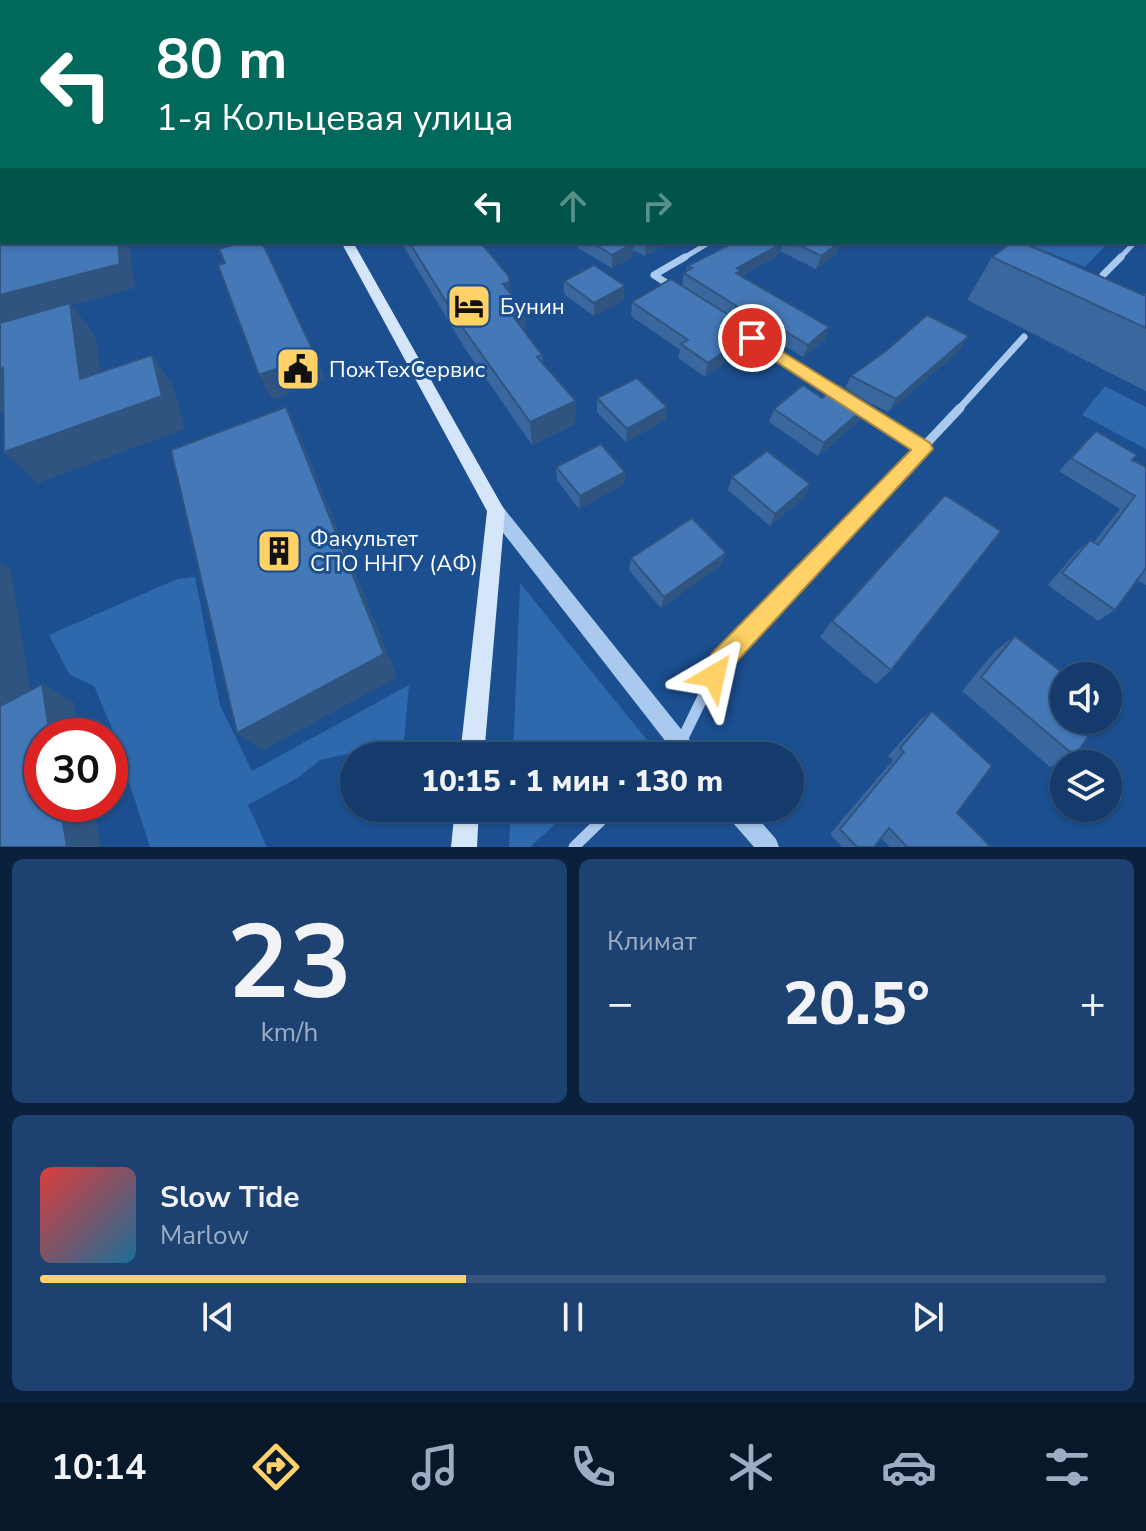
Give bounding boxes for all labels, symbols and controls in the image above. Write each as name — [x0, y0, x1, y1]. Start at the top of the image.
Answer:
text: 80 m — [156, 21, 287, 98]
icon: left — [24, 32, 128, 136]
text: 1-я Кольцевая улица — [156, 94, 514, 143]
icon: left — [467, 184, 511, 228]
icon: ahead — [551, 184, 595, 228]
icon: right — [635, 184, 679, 228]
hotel icon: Бунин — [445, 282, 493, 330]
place label: Бунин — [500, 292, 565, 322]
pin — [718, 304, 786, 372]
icon: arrive — [730, 316, 774, 360]
public building icon: ПожТехСервис — [274, 345, 322, 393]
place label: ПожТехСервис — [329, 355, 485, 385]
place label: Факультет СПО ННГУ (АФ) — [310, 524, 478, 579]
building icon: Факультет СПО ННГУ (АФ) — [255, 527, 303, 575]
position arrow — [672, 634, 756, 718]
map controls — [1050, 662, 1122, 822]
button: sound — [1050, 662, 1122, 734]
speed limit sign: 30 — [24, 718, 128, 822]
button: layers — [1050, 750, 1122, 822]
text: 10:15 · 1 мин · 130 m — [421, 761, 723, 802]
text: 23 — [227, 892, 352, 1034]
text: Климат — [607, 924, 696, 959]
text: 20.5° — [783, 963, 930, 1045]
text: − — [607, 974, 633, 1034]
text: + — [1080, 974, 1106, 1034]
text: km/h — [261, 1015, 318, 1050]
text: Slow Tide — [160, 1177, 300, 1218]
text: Marlow — [160, 1218, 249, 1253]
icon: previous — [196, 1295, 240, 1339]
icon: pause — [551, 1295, 595, 1339]
icon: next — [906, 1295, 950, 1339]
icon: directions — [248, 1439, 304, 1495]
icon: music — [407, 1439, 463, 1495]
icon: phone — [565, 1439, 621, 1495]
icon: climate — [723, 1439, 779, 1495]
icon: car — [881, 1439, 937, 1495]
icon: filters — [1039, 1439, 1095, 1495]
text: 10:14 — [51, 1443, 146, 1492]

